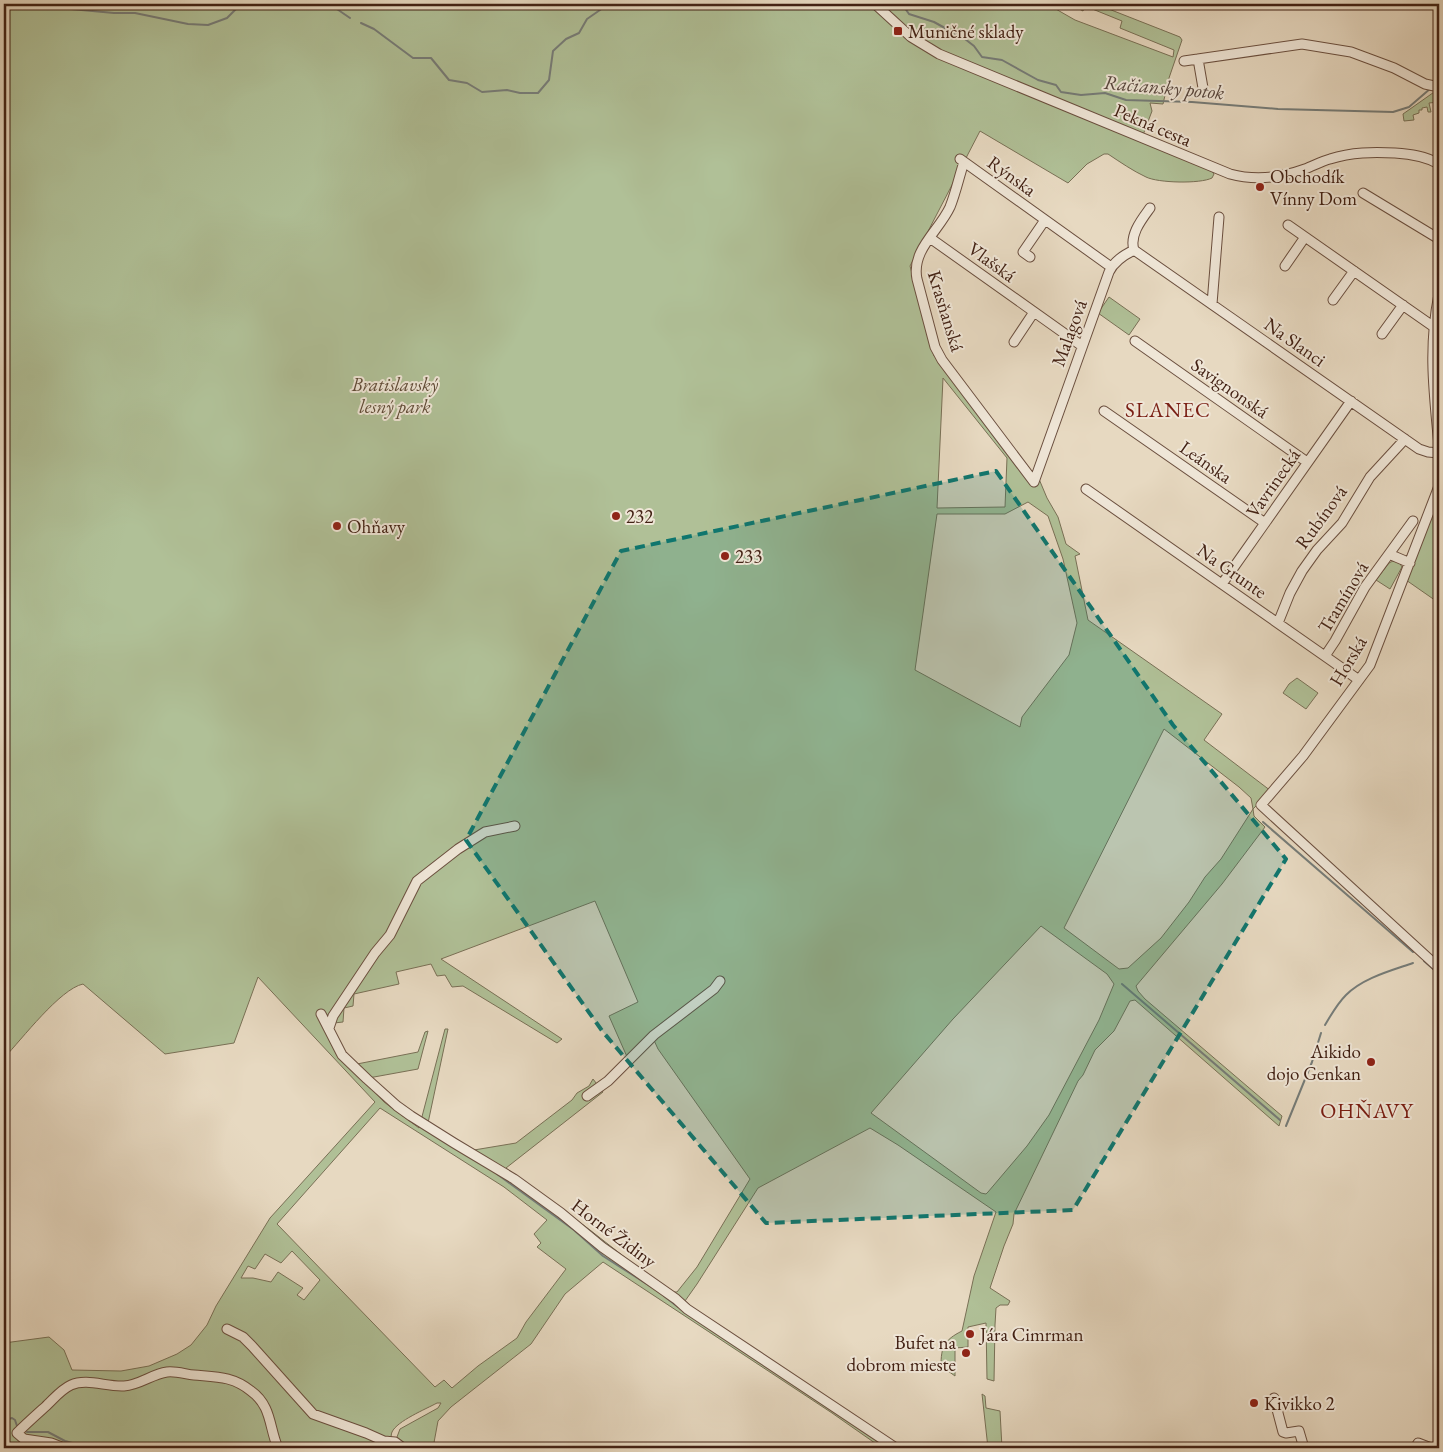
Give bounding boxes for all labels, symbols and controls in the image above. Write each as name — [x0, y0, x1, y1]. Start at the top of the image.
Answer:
place label: Muničné sklady — [908, 19, 1024, 44]
marker: Muničné sklady — [892, 25, 904, 37]
water label: Račiansky potok — [1103, 69, 1225, 105]
street label: Pekná cesta — [1110, 98, 1196, 153]
street label: Rýnska — [983, 150, 1042, 202]
place label: Obchodík Vínny Dom — [1270, 164, 1357, 211]
marker: Obchodík Vínny Dom — [1254, 181, 1266, 193]
street label: Vlašská — [963, 236, 1021, 288]
street label: Krasňanská — [922, 268, 970, 355]
street label: Malagová — [1045, 296, 1093, 370]
street label: Na Slanci — [1259, 312, 1331, 372]
street label: Savignonská — [1186, 352, 1274, 424]
park label: Bratislavský lesný park — [351, 372, 439, 419]
district label: SLANEC — [1125, 396, 1211, 423]
street label: Leánska — [1175, 435, 1238, 489]
street label: Vavrinecká — [1240, 443, 1306, 522]
street label: Rubínová — [1289, 480, 1353, 554]
place label: 232 — [626, 504, 653, 529]
marker: 232 — [610, 510, 622, 522]
place label: Ohňavy — [347, 514, 406, 539]
marker: Ohňavy — [331, 520, 343, 532]
street label: Na Grunte — [1192, 538, 1272, 604]
place label: 233 — [735, 544, 762, 569]
marker: 233 — [719, 550, 731, 562]
street label: Tramínová — [1312, 556, 1374, 637]
street label: Horská — [1323, 631, 1373, 690]
place label: Aikido dojo Genkan — [1267, 1039, 1361, 1086]
marker: Aikido dojo Genkan — [1365, 1056, 1377, 1068]
district label: OHŇAVY — [1320, 1097, 1415, 1124]
street label: Horné Židiny — [566, 1193, 662, 1274]
place label: Jára Cimrman — [978, 1322, 1083, 1347]
marker: Jára Cimrman — [964, 1328, 976, 1340]
place label: Bufet na dobrom mieste — [847, 1330, 956, 1377]
marker: Bufet na dobrom mieste — [960, 1347, 972, 1359]
place label: Kivikko 2 — [1264, 1391, 1335, 1416]
marker: Kivikko 2 — [1248, 1397, 1260, 1409]

